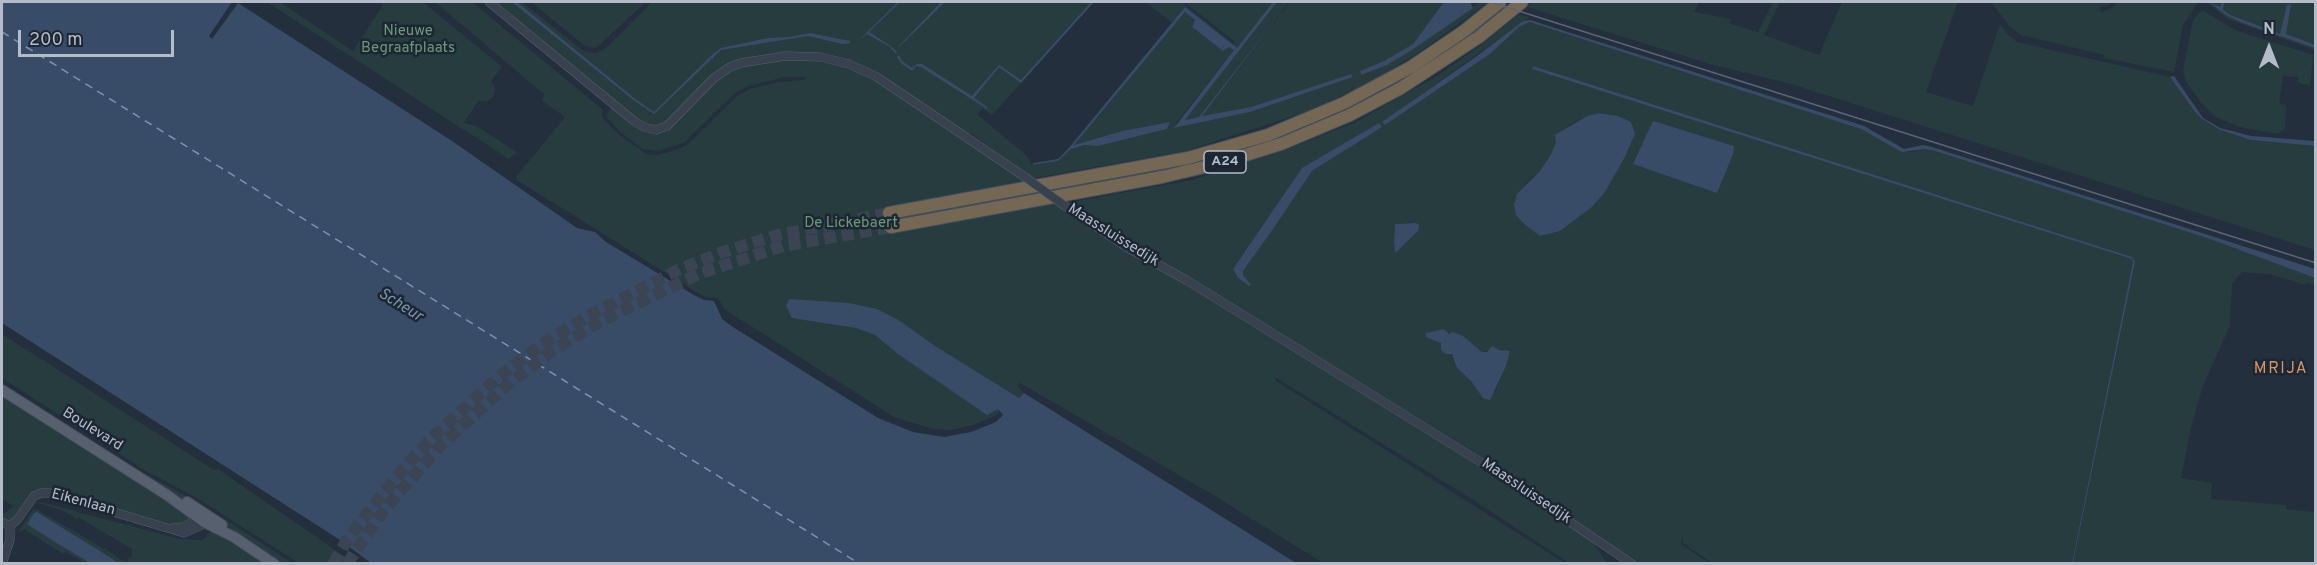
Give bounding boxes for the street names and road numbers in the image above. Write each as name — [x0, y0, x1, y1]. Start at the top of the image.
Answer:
road number: A24 — [1204, 151, 1246, 173]
street label: Maassluissedijk — [1064, 201, 1162, 271]
street label: Boulevard — [58, 404, 126, 456]
street label: Maassluissedijk — [1478, 455, 1574, 529]
street label: Eikenlaan — [49, 486, 117, 520]

